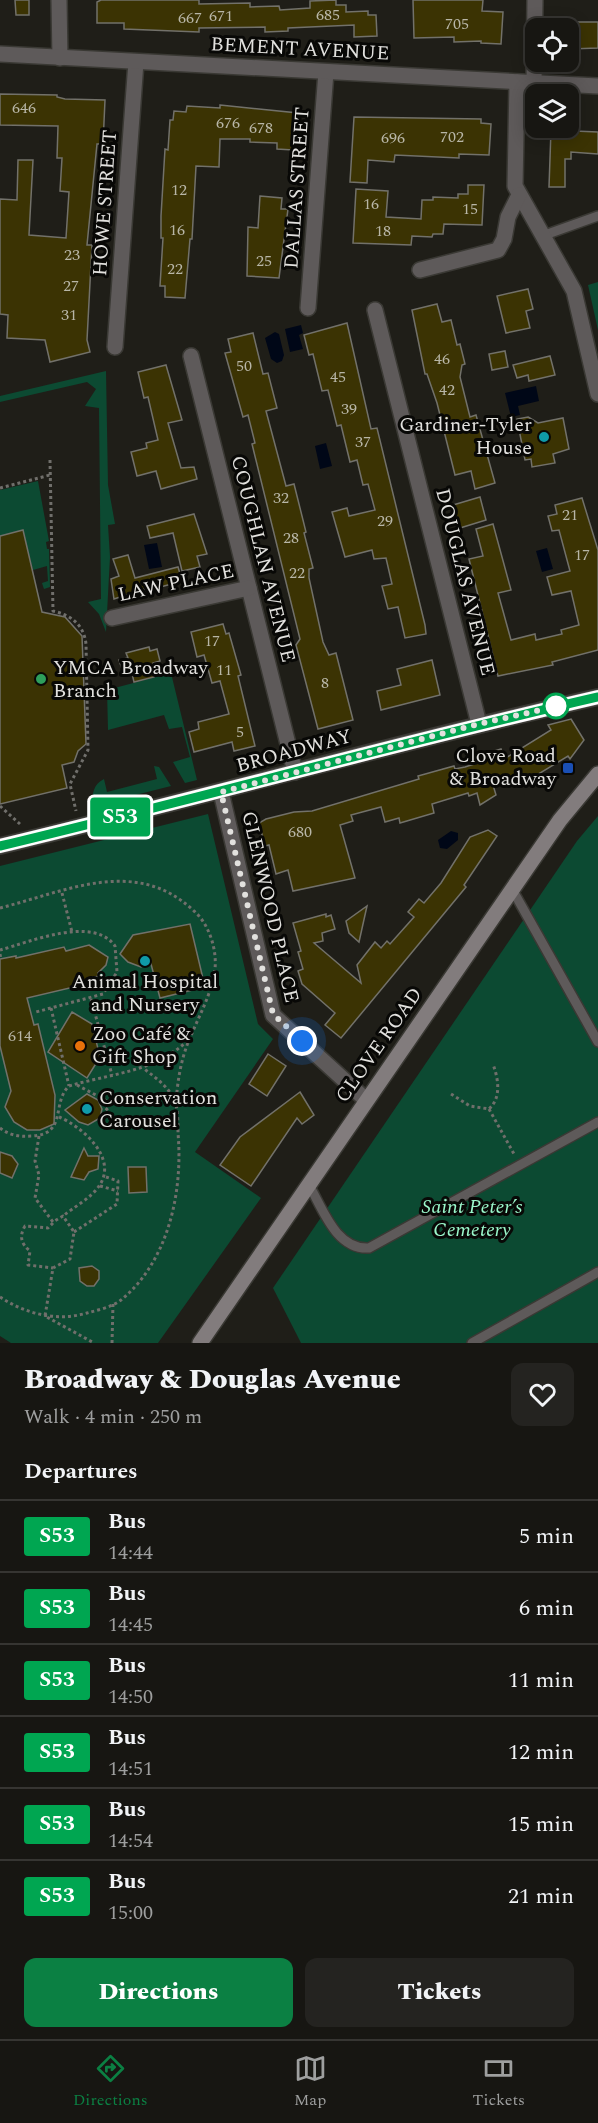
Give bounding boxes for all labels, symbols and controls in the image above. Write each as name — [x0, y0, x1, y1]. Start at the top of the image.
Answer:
house number: 685 — [316, 3, 340, 27]
house number: 671 — [209, 4, 233, 28]
house number: 667 — [178, 6, 202, 30]
house number: 705 — [445, 12, 469, 36]
map controls — [525, 18, 579, 138]
button: locate — [525, 18, 579, 72]
street label: BEMENT AVENUE — [210, 29, 390, 69]
button: layers — [525, 84, 579, 138]
house number: 646 — [12, 96, 36, 120]
street label: DALLAS STREET — [276, 106, 318, 270]
house number: 676 — [216, 111, 240, 135]
house number: 678 — [249, 116, 273, 140]
house number: 702 — [440, 125, 464, 149]
house number: 696 — [381, 126, 405, 150]
street label: HOWE STREET — [85, 129, 125, 277]
house number: 12 — [171, 178, 187, 202]
house number: 16 — [363, 192, 379, 216]
house number: 15 — [462, 197, 478, 221]
house number: 16 — [169, 218, 185, 242]
house number: 18 — [375, 219, 391, 243]
house number: 23 — [64, 243, 80, 267]
house number: 25 — [256, 249, 272, 273]
house number: 22 — [167, 257, 183, 281]
house number: 27 — [63, 274, 79, 298]
house number: 31 — [61, 303, 77, 327]
house number: 46 — [434, 347, 450, 371]
house number: 50 — [236, 354, 252, 378]
house number: 45 — [330, 365, 346, 389]
house number: 42 — [439, 378, 455, 402]
house number: 39 — [341, 397, 357, 421]
place label: Gardiner-Tyler House — [399, 410, 532, 463]
house number: 37 — [355, 430, 371, 454]
marker: Gardiner-Tyler House — [537, 430, 551, 444]
street label: COUGHLAN AVENUE — [223, 452, 303, 666]
street label: DOUGLAS AVENUE — [427, 485, 503, 679]
house number: 32 — [273, 486, 289, 510]
house number: 21 — [562, 503, 578, 527]
house number: 29 — [377, 509, 393, 533]
house number: 28 — [283, 526, 299, 550]
house number: 17 — [574, 543, 590, 567]
street label: LAW PLACE — [115, 556, 237, 610]
house number: 22 — [289, 561, 305, 585]
house number: 17 — [204, 629, 220, 653]
place label: YMCA Broadway Branch — [53, 653, 209, 706]
house number: 11 — [216, 658, 232, 682]
house number: 8 — [321, 671, 329, 695]
marker: YMCA Broadway Branch — [34, 672, 48, 686]
unlabelled marker — [543, 693, 569, 719]
house number: 5 — [236, 720, 244, 744]
street label: BROADWAY — [233, 721, 355, 781]
place label: Clove Road & Broadway — [450, 741, 557, 794]
marker: Clove Road & Broadway — [561, 761, 575, 775]
line badge: S53 — [86, 798, 154, 836]
text: S53 — [102, 801, 138, 833]
street label: GLENWOOD PLACE — [233, 808, 307, 1006]
house number: 680 — [288, 820, 312, 844]
marker: Animal Hospital and Nursery — [138, 954, 152, 968]
place label: Animal Hospital and Nursery — [72, 967, 218, 1020]
street label: CLOVE ROAD — [328, 981, 430, 1109]
place label: Zoo Café & Gift Shop — [92, 1019, 191, 1072]
house number: 614 — [8, 1024, 32, 1048]
your location — [287, 1026, 317, 1056]
marker: Zoo Café & Gift Shop — [73, 1039, 87, 1053]
place label: Conservation Carousel — [99, 1083, 217, 1136]
marker: Conservation Carousel — [80, 1102, 94, 1116]
park label: Saint Peter’s Cemetery — [422, 1192, 522, 1245]
text: Broadway & Douglas Avenue — [24, 1358, 401, 1401]
button: heart — [511, 1363, 574, 1426]
text: Walk · 4 min · 250 m — [24, 1402, 202, 1432]
text: Departures — [24, 1455, 138, 1488]
text: Bus — [108, 1505, 146, 1538]
text: S53 — [39, 1520, 75, 1552]
text: 5 min — [519, 1520, 574, 1553]
text: 14:44 — [108, 1538, 153, 1568]
text: Bus — [108, 1577, 146, 1610]
text: S53 — [39, 1592, 75, 1624]
text: 6 min — [519, 1592, 574, 1625]
text: 14:45 — [108, 1610, 153, 1640]
text: Bus — [108, 1649, 146, 1682]
text: S53 — [39, 1664, 75, 1696]
text: 11 min — [508, 1664, 574, 1697]
text: 14:50 — [108, 1682, 153, 1712]
text: Bus — [108, 1721, 146, 1754]
text: S53 — [39, 1736, 75, 1768]
text: 12 min — [508, 1736, 574, 1769]
text: 14:51 — [108, 1754, 153, 1784]
text: Bus — [108, 1793, 146, 1826]
text: S53 — [39, 1808, 75, 1840]
text: 15 min — [508, 1808, 574, 1841]
text: 14:54 — [108, 1826, 153, 1856]
text: Bus — [108, 1865, 146, 1898]
text: S53 — [39, 1880, 75, 1912]
text: 21 min — [508, 1880, 574, 1913]
text: 15:00 — [108, 1898, 153, 1928]
button: Directions — [24, 1958, 293, 2027]
button: Tickets — [305, 1958, 574, 2027]
tab: Directions — [73, 2052, 148, 2112]
tab: Map — [294, 2052, 327, 2112]
tab: Tickets — [473, 2052, 525, 2112]

